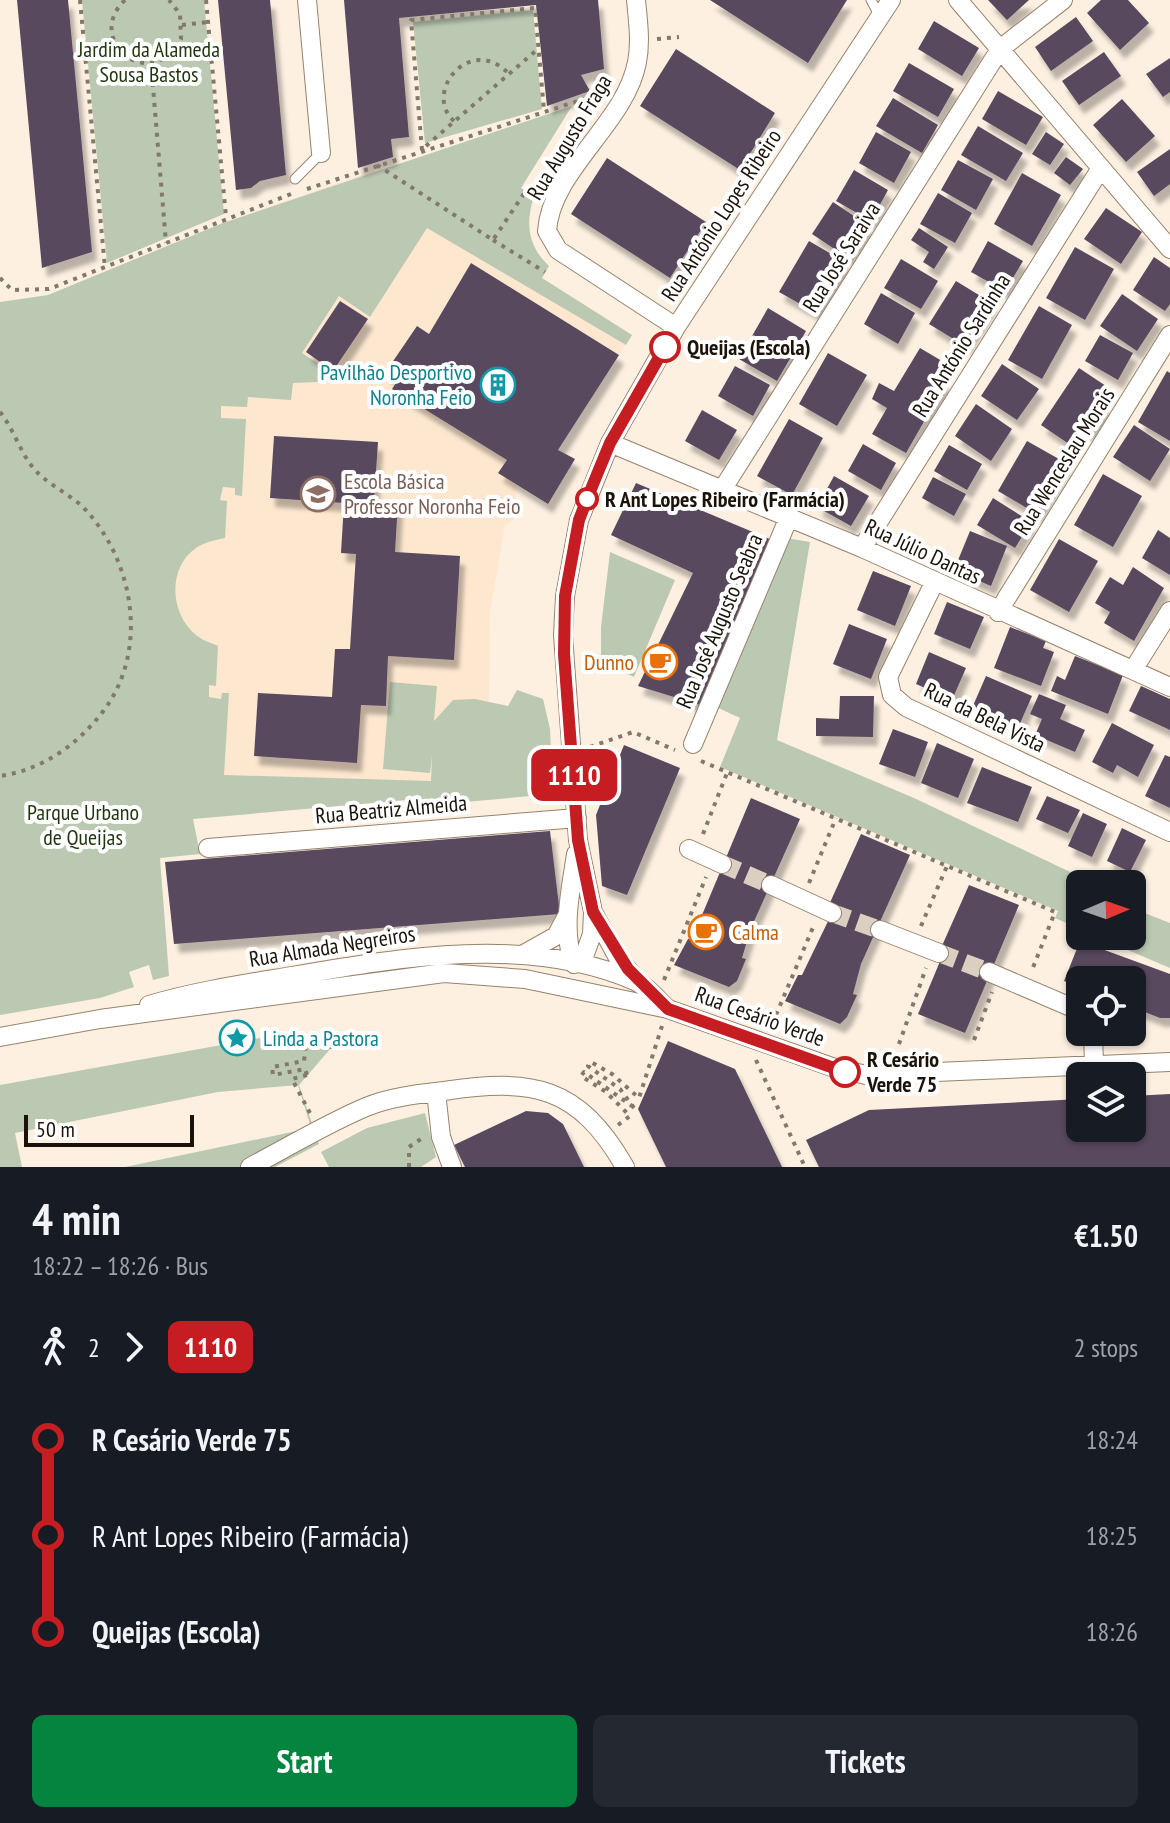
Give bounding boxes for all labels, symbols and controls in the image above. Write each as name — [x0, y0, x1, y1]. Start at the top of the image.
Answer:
park label: Jardim da Alameda Sousa Bastos — [77, 35, 220, 88]
street label: Rua Augusto Fraga — [521, 69, 617, 205]
street label: Rua António Lopes Ribeiro — [655, 124, 787, 306]
street label: Rua José Saraiva — [796, 197, 886, 317]
street label: Rua António Sardinha — [906, 268, 1016, 422]
marker: Queijas (Escola) — [650, 332, 680, 362]
place label: Queijas (Escola) — [687, 333, 811, 361]
place label: Pavilhão Desportivo Noronha Feio — [320, 358, 472, 411]
building icon: Pavilhão Desportivo Noronha Feio — [479, 366, 517, 404]
street label: Rua Wenceslau Morais — [1007, 382, 1121, 540]
place label: Escola Básica Professor Noronha Feio — [344, 467, 520, 520]
school or university icon: Escola Básica Professor Noronha Feio — [299, 475, 337, 513]
place label: R Ant Lopes Ribeiro (Farmácia) — [605, 485, 845, 513]
marker: R Ant Lopes Ribeiro (Farmácia) — [576, 488, 598, 510]
street label: Rua Júlio Dantas — [861, 512, 985, 590]
street label: Rua José Augusto Seabra — [670, 529, 768, 713]
cafe icon: Dunno — [641, 643, 679, 681]
place label: Dunno — [584, 648, 634, 676]
street label: Rua da Bela Vista — [920, 676, 1050, 758]
line badge: 1110 — [518, 749, 630, 801]
text: 1110 — [547, 756, 601, 793]
street label: Rua Beatriz Almeida — [314, 788, 468, 830]
park label: Parque Urbano de Queijas — [27, 798, 139, 851]
north arrow — [1066, 870, 1146, 950]
map controls — [1066, 870, 1146, 1142]
cafe icon: Calma — [687, 913, 725, 951]
place label: Calma — [732, 918, 779, 946]
street label: Rua Almada Negreiros — [247, 919, 417, 973]
button: locate — [1066, 966, 1146, 1046]
street label: Rua Cesário Verde — [691, 980, 829, 1052]
place icon: Linda a Pastora — [218, 1019, 256, 1057]
place label: Linda a Pastora — [263, 1024, 379, 1052]
place label: R Cesário Verde 75 — [866, 1045, 939, 1098]
marker: R Cesário Verde 75 — [830, 1057, 860, 1087]
button: layers — [1066, 1062, 1146, 1142]
scale bar — [24, 1111, 194, 1147]
text: 50 m — [36, 1115, 75, 1143]
text: 4 min — [32, 1190, 121, 1247]
text: €1.50 — [1074, 1216, 1138, 1255]
text: 18:22 – 18:26 · Bus — [32, 1249, 208, 1282]
icon: walk — [32, 1325, 76, 1369]
icon: forward — [112, 1325, 156, 1369]
text: 1110 — [184, 1328, 237, 1365]
text: 2 — [88, 1331, 100, 1364]
text: 2 stops — [1074, 1331, 1138, 1364]
text: R Cesário Verde 75 — [92, 1420, 292, 1459]
text: 18:24 — [1086, 1423, 1138, 1456]
text: R Ant Lopes Ribeiro (Farmácia) — [92, 1516, 408, 1555]
text: 18:25 — [1086, 1519, 1138, 1552]
text: Queijas (Escola) — [92, 1612, 261, 1651]
text: 18:26 — [1086, 1615, 1138, 1648]
button: Start — [32, 1715, 577, 1807]
button: Tickets — [593, 1715, 1138, 1807]

